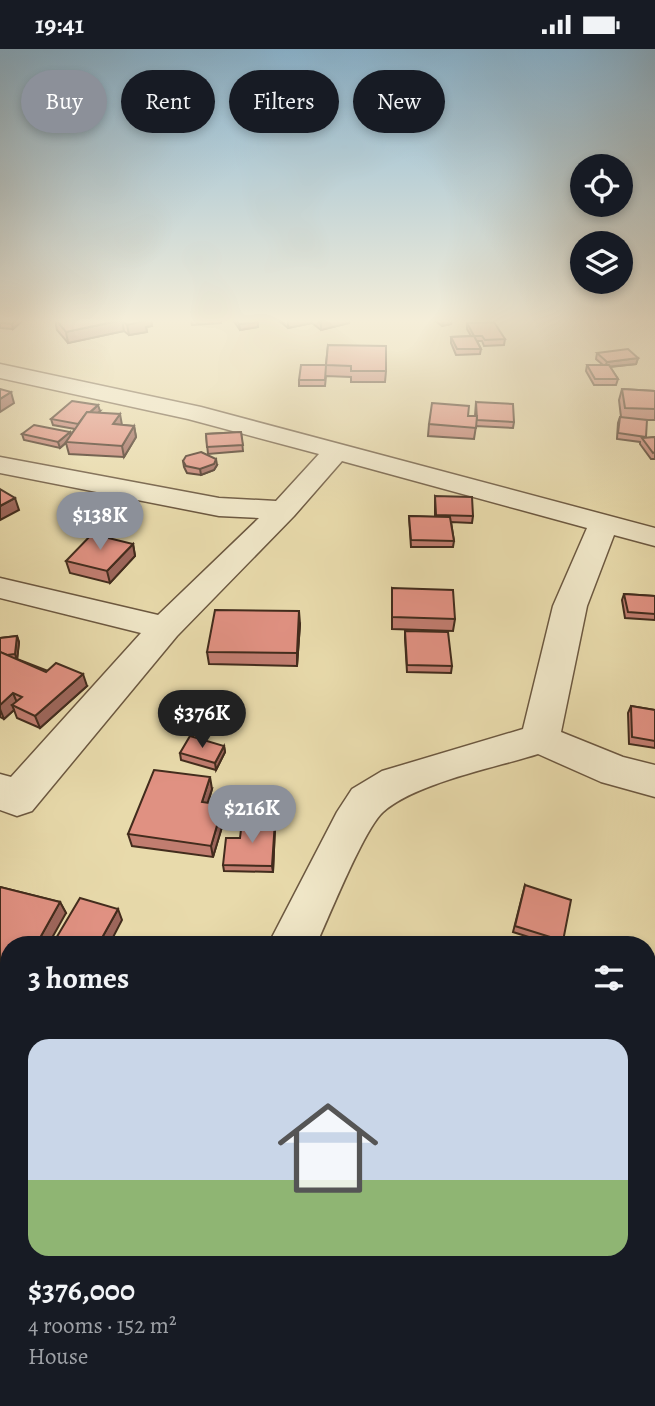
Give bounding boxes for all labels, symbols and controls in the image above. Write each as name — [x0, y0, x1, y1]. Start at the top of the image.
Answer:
text: 19:41 — [35, 7, 84, 42]
chip: Buy — [21, 70, 107, 133]
chip: Rent — [121, 70, 215, 133]
chip: Filters — [229, 70, 339, 133]
chip: New — [353, 70, 445, 133]
map controls — [570, 154, 633, 294]
button: locate — [570, 154, 633, 217]
button: layers — [570, 231, 633, 294]
pin: $138K — [51, 493, 149, 552]
text: $138K — [73, 499, 128, 530]
pin: $376K — [153, 691, 251, 750]
text: $376K — [174, 697, 230, 728]
pin: $216K — [203, 785, 301, 845]
text: $216K — [224, 792, 280, 823]
text: 3 homes — [28, 958, 129, 998]
icon: filters — [590, 959, 628, 997]
icon: home — [265, 1085, 391, 1211]
text: $376,000 — [28, 1270, 135, 1310]
text: 4 rooms · 152 m² — [28, 1310, 176, 1341]
text: House — [28, 1341, 88, 1372]

